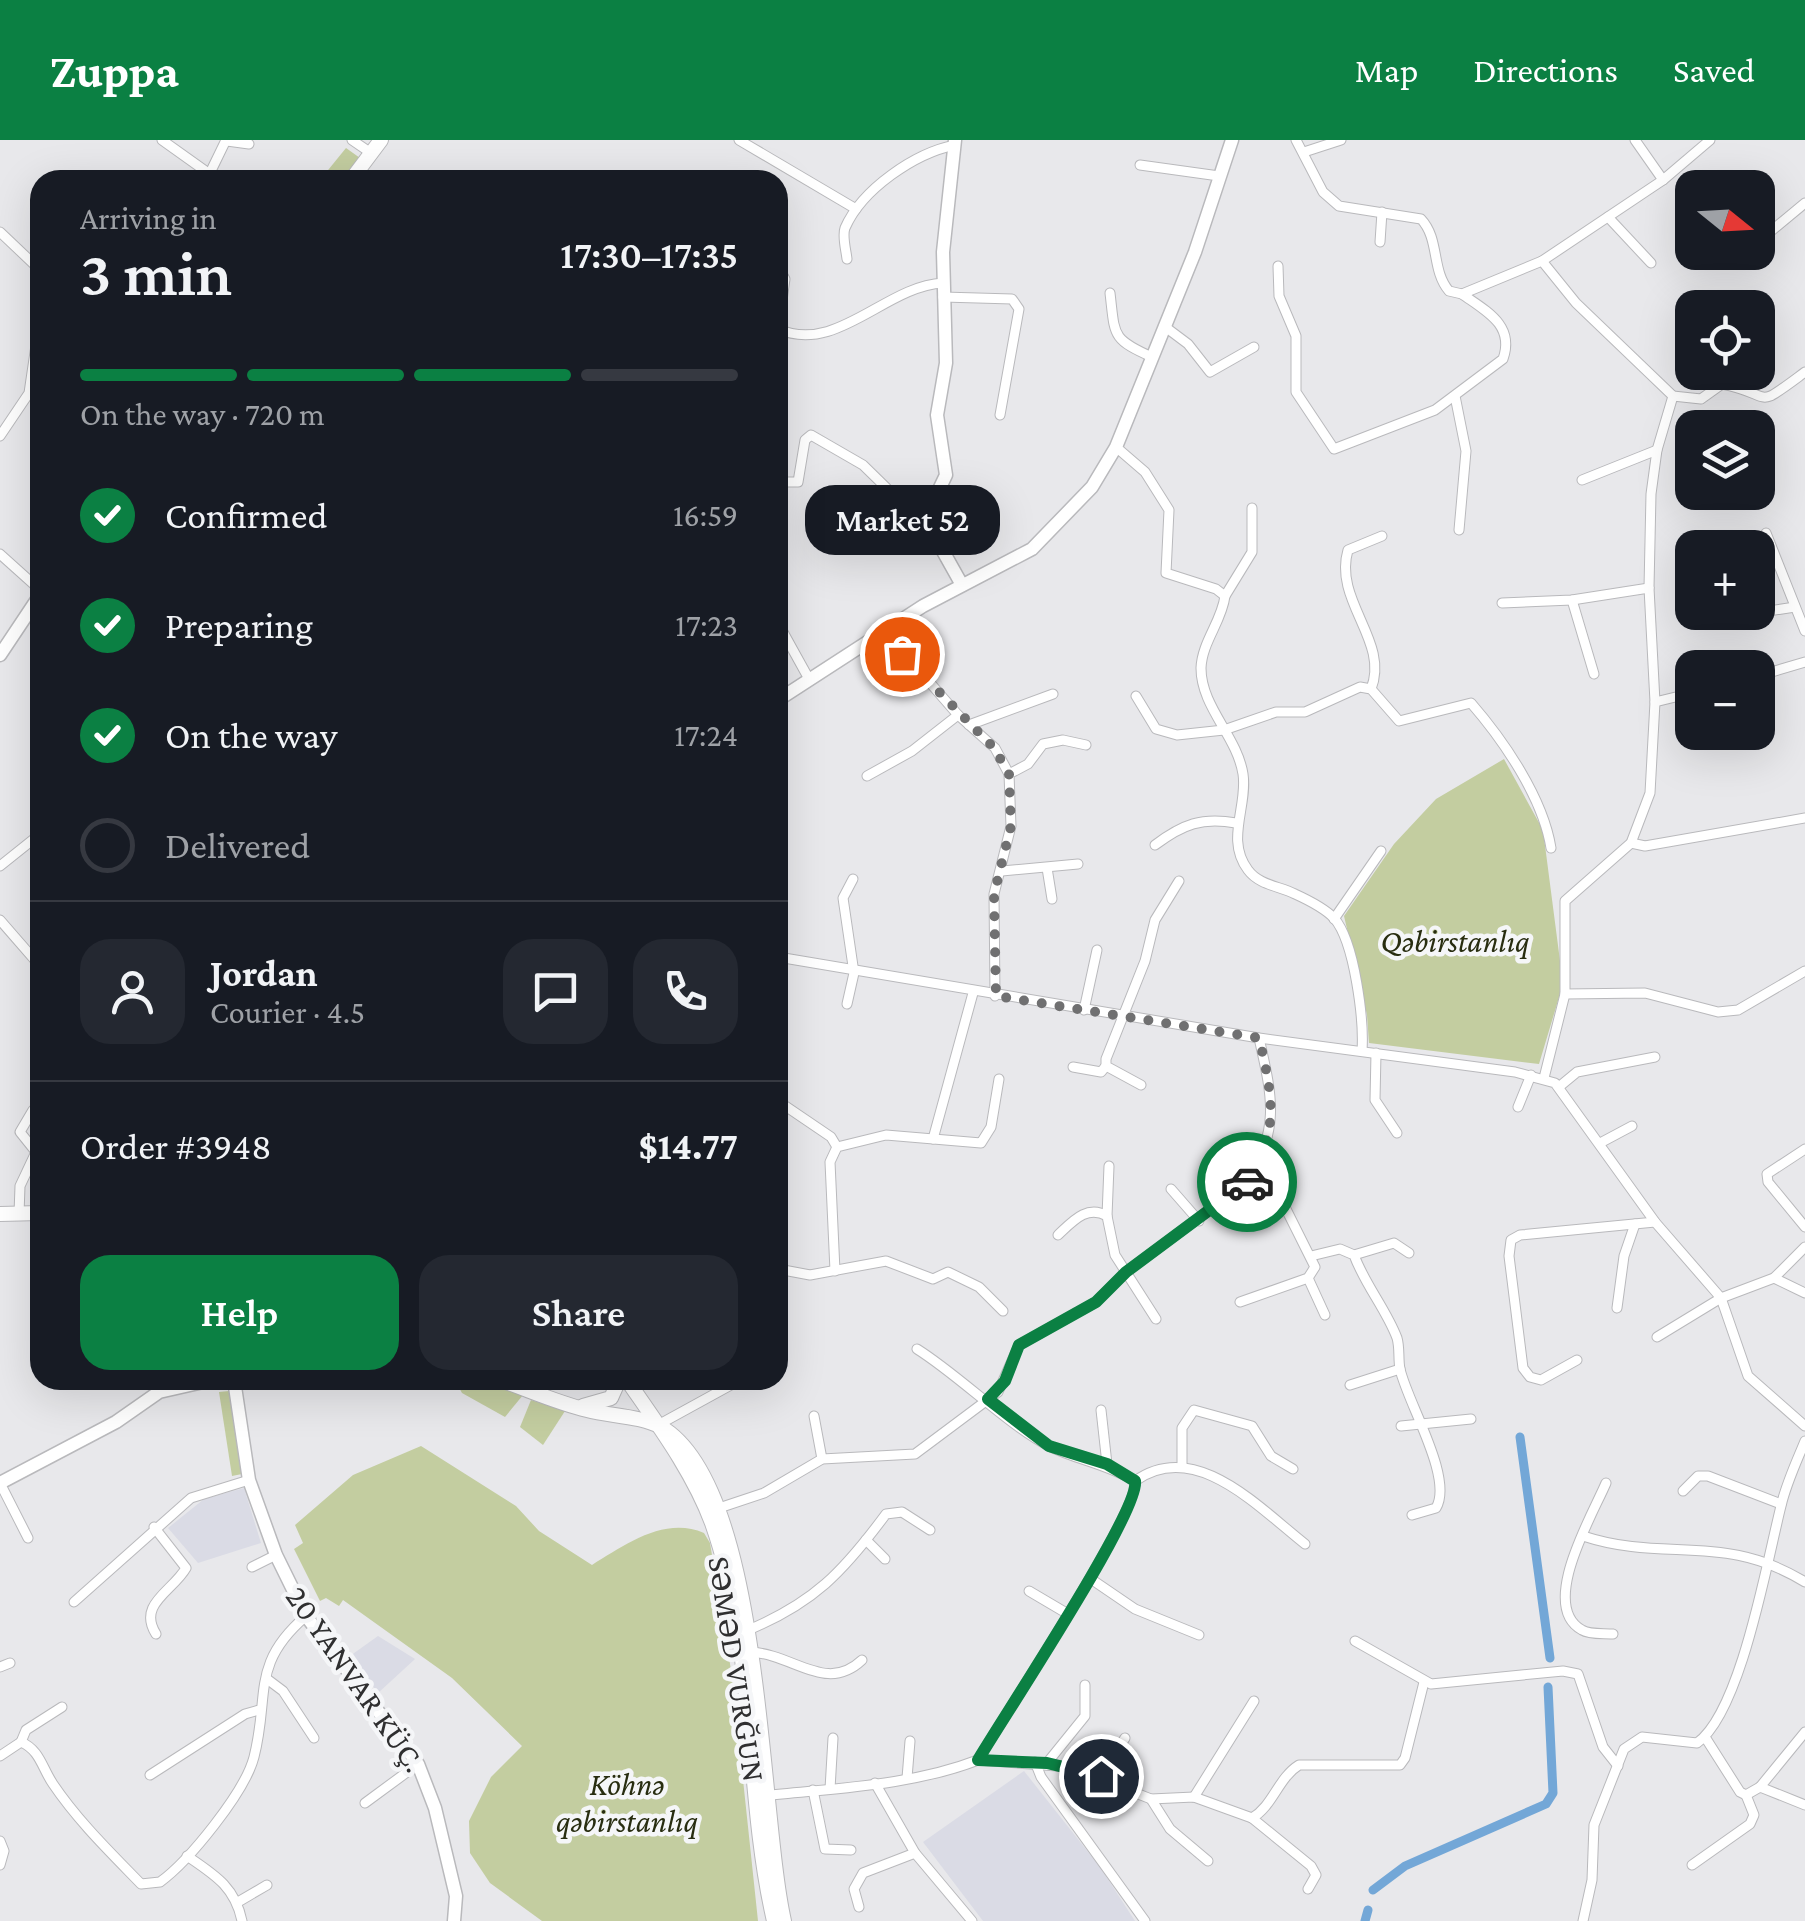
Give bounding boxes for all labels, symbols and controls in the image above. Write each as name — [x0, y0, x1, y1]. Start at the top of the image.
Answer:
text: Zuppa — [50, 44, 179, 97]
text: Map — [1355, 51, 1418, 90]
text: Directions — [1473, 51, 1618, 90]
text: Saved — [1673, 51, 1755, 90]
north arrow — [1675, 170, 1775, 270]
map controls — [1675, 170, 1775, 750]
text: Arriving in — [80, 200, 217, 236]
text: 17:30–17:35 — [560, 234, 738, 276]
text: 3 min — [80, 237, 232, 309]
button: locate — [1675, 290, 1775, 390]
text: On the way · 720 m — [80, 396, 325, 432]
button: layers — [1675, 410, 1775, 510]
callout: Market 52 — [804, 484, 1000, 554]
icon: check — [80, 488, 135, 543]
text: Confirmed — [165, 494, 328, 536]
text: 16:59 — [673, 497, 738, 533]
text: Market 52 — [836, 502, 969, 538]
button: + — [1675, 530, 1775, 630]
icon: check — [80, 598, 135, 653]
text: Preparing — [165, 604, 313, 646]
text: 17:23 — [675, 607, 738, 643]
pin — [860, 612, 945, 697]
icon: bag — [875, 627, 930, 682]
button: − — [1675, 650, 1775, 750]
icon: check — [80, 708, 135, 763]
text: On the way — [165, 714, 337, 756]
text: 17:24 — [674, 717, 738, 753]
text: Delivered — [165, 824, 310, 866]
park label: Qəbirstanlıq — [1381, 923, 1529, 959]
button: person — [80, 939, 185, 1044]
button: chat — [503, 939, 608, 1044]
button: phone — [633, 939, 738, 1044]
text: Jordan — [210, 952, 318, 994]
text: Courier · 4.5 — [210, 994, 365, 1030]
text: Order #3948 — [80, 1125, 272, 1167]
text: $14.77 — [638, 1125, 738, 1167]
courier — [1197, 1132, 1297, 1232]
icon: car — [1220, 1155, 1275, 1210]
button: Help — [80, 1255, 399, 1370]
button: Share — [419, 1255, 738, 1370]
street label: SƏMƏD VURĞUN — [701, 1554, 773, 1784]
street label: 20 YANVAR KÜÇ. — [279, 1579, 433, 1779]
pin — [1059, 1734, 1144, 1819]
icon: home — [1074, 1749, 1129, 1804]
park label: Köhnə qəbirstanlıq — [556, 1766, 698, 1839]

